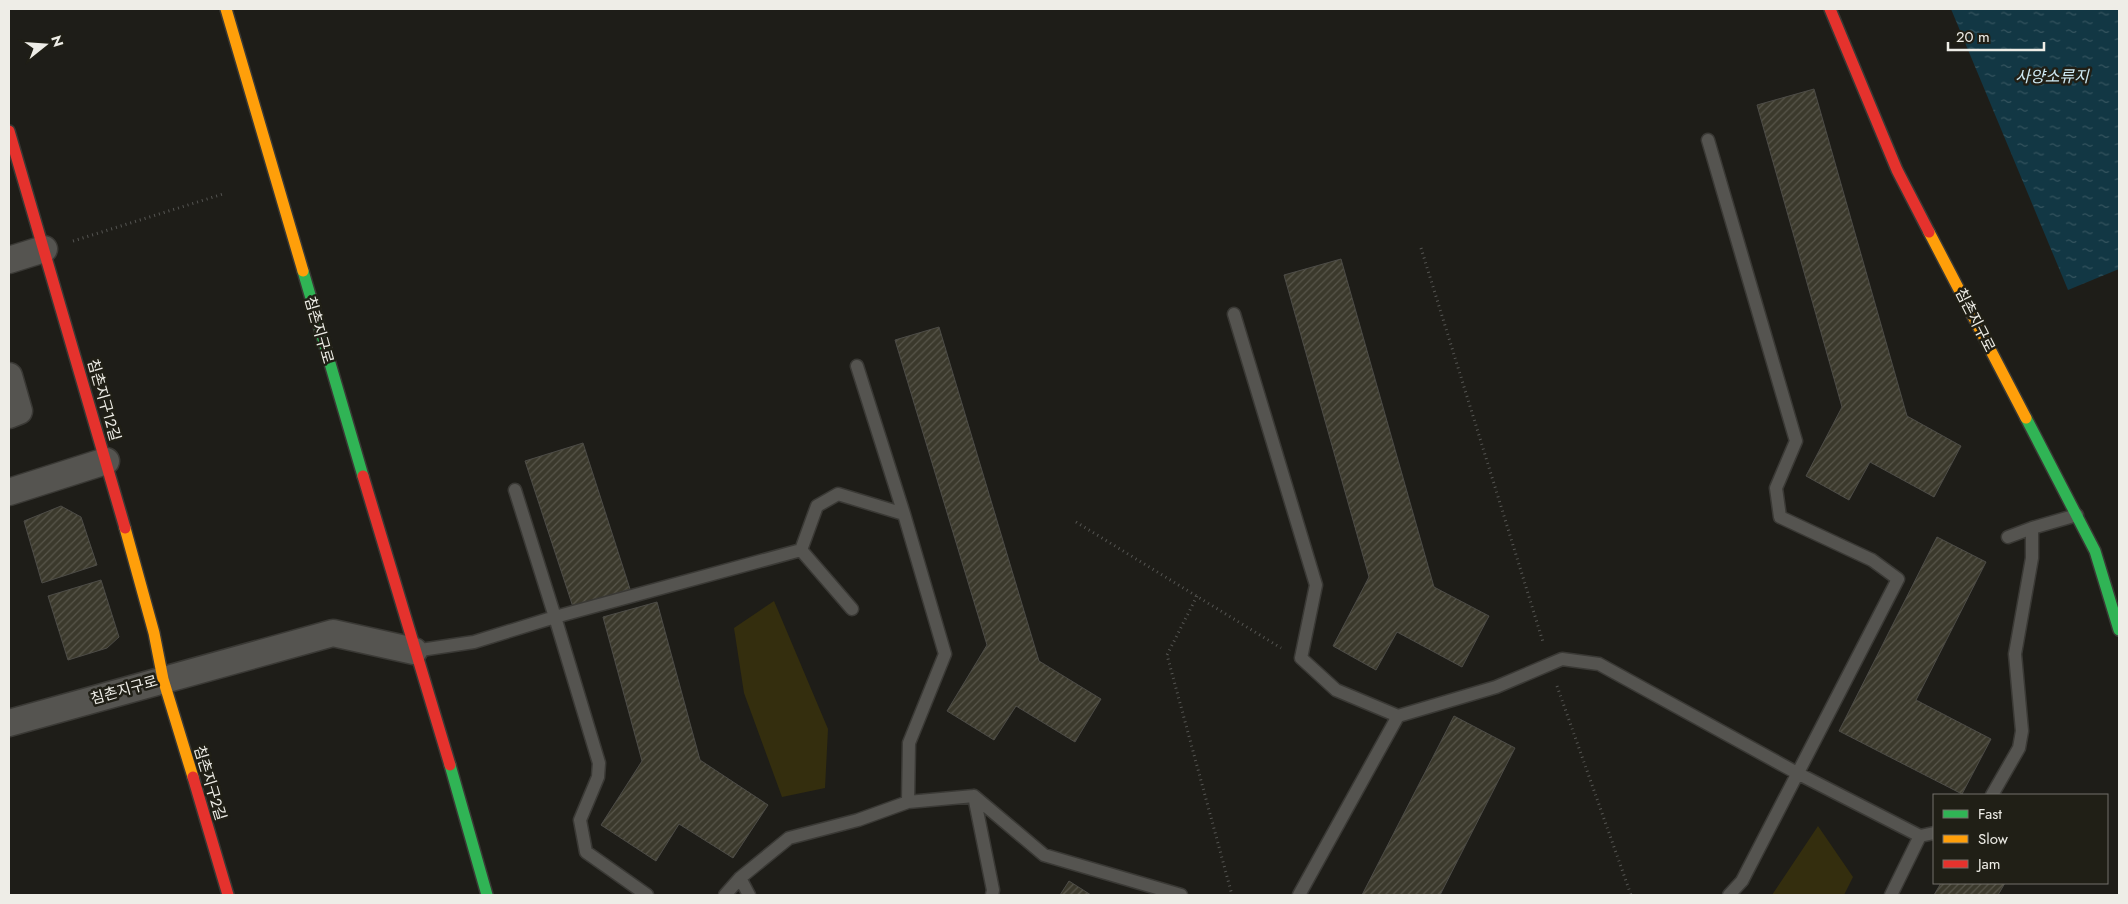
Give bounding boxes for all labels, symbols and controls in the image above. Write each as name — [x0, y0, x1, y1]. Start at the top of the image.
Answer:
north arrow — [20, 20, 70, 70]
scale bar — [1948, 20, 2044, 52]
text: 20 m — [1956, 26, 1990, 48]
text: N — [46, 33, 69, 49]
water label: 사양소류지 — [2015, 65, 2090, 88]
street label: 침촌지구로 — [1950, 284, 2000, 356]
street label: 침촌지구로 — [299, 294, 339, 366]
street label: 침촌지구12길 — [82, 356, 126, 444]
street label: 침촌지구로 — [88, 670, 160, 710]
street label: 침촌지구2길 — [188, 743, 232, 823]
legend — [1933, 794, 2108, 884]
text: Fast — [1978, 803, 2002, 825]
text: Slow — [1978, 828, 2009, 850]
text: Jam — [1976, 853, 2001, 875]

